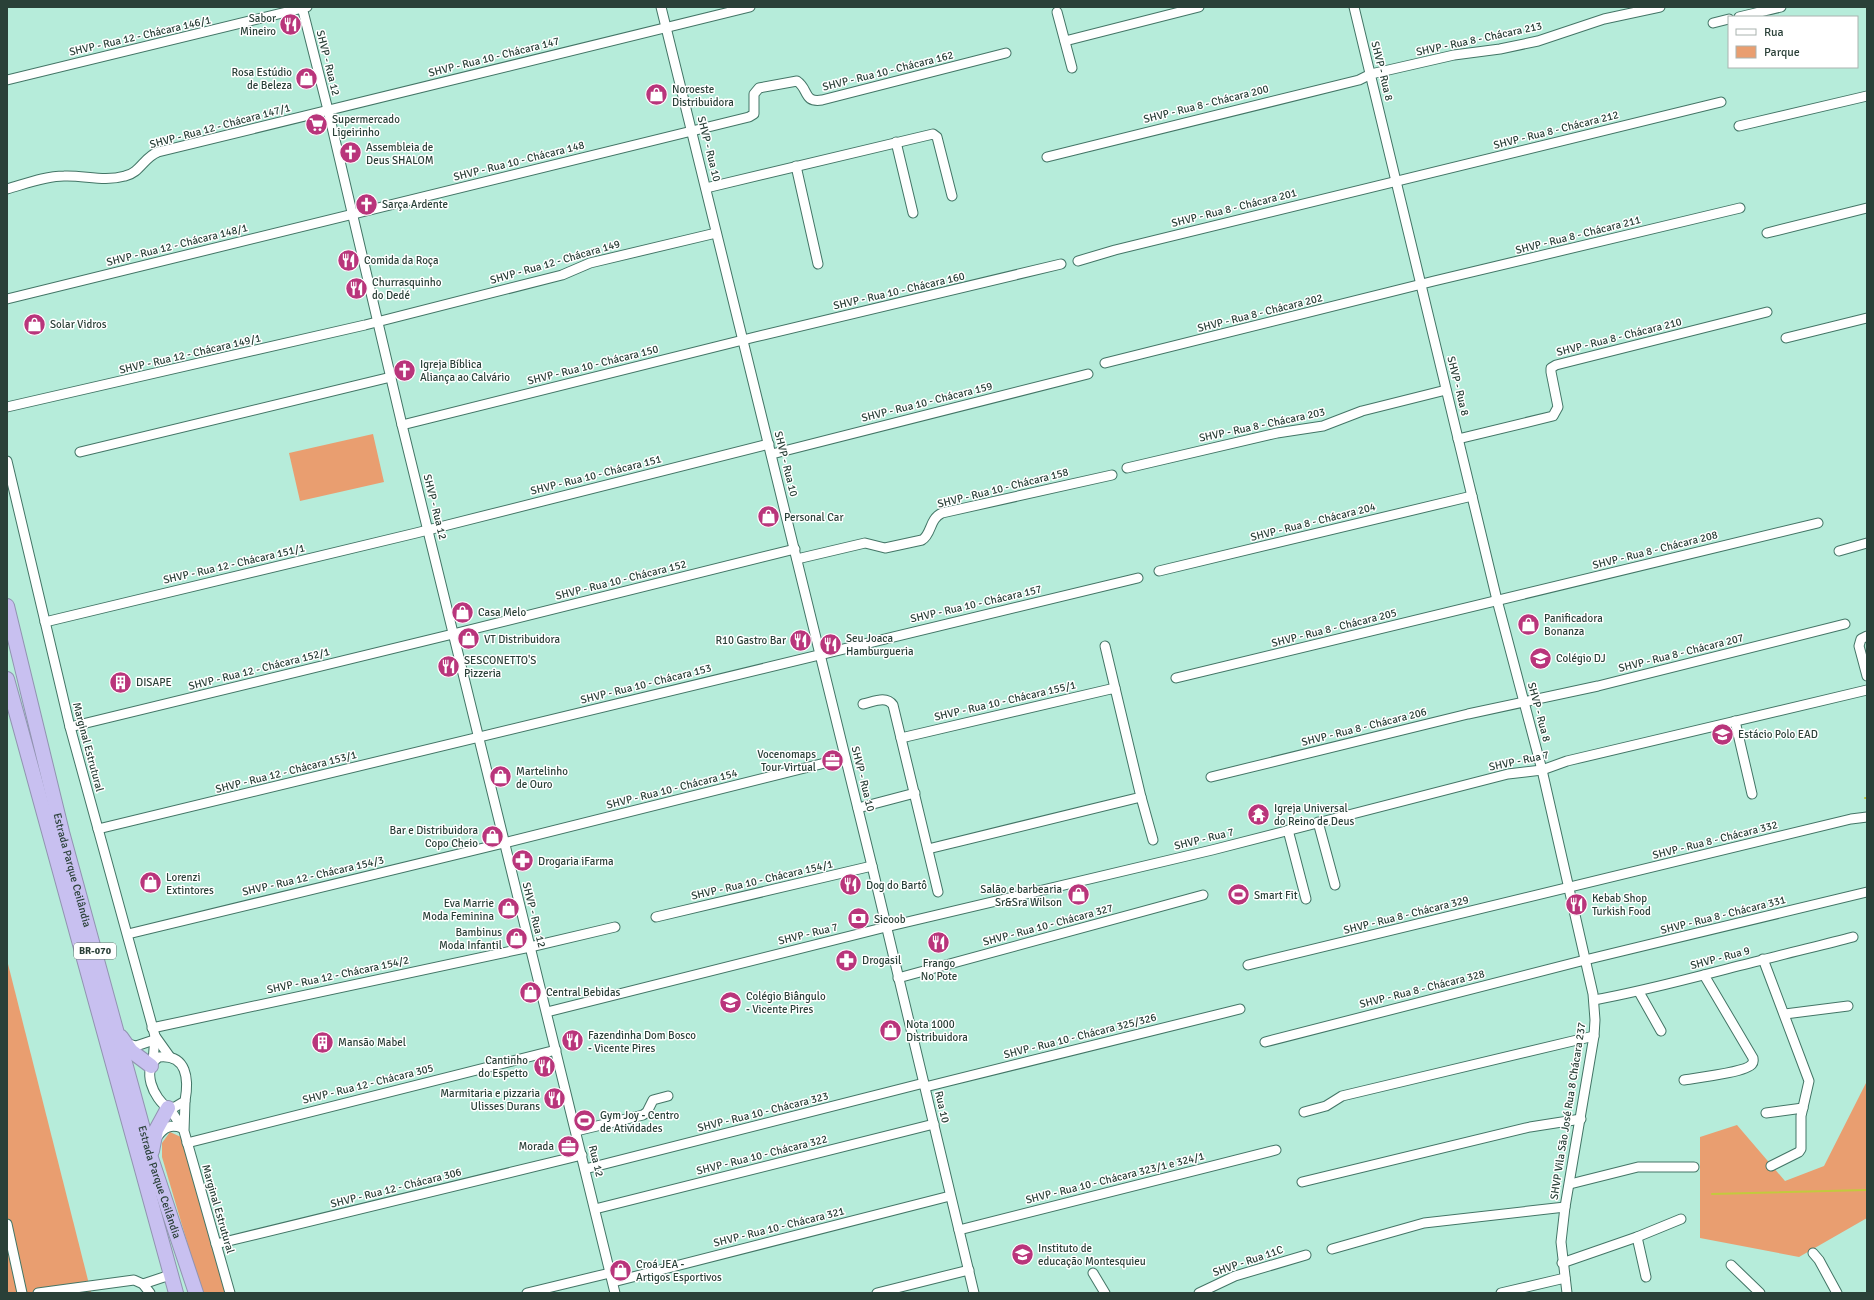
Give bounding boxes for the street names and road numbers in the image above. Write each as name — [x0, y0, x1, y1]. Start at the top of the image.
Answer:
street label: SHVP - Rua 12 - Chácara 146/1 — [68, 13, 212, 59]
street label: SHVP - Rua 8 - Chácara 213 — [1415, 19, 1543, 59]
street label: SHVP - Rua 12 — [314, 29, 342, 97]
street label: SHVP - Rua 10 - Chácara 147 — [427, 34, 561, 80]
street label: SHVP - Rua 8 — [1368, 40, 1396, 102]
street label: SHVP - Rua 10 - Chácara 162 — [821, 48, 955, 94]
street label: SHVP - Rua 8 - Chácara 200 — [1142, 82, 1270, 126]
street label: SHVP - Rua 12 - Chácara 147/1 — [148, 101, 292, 151]
street label: SHVP - Rua 8 - Chácara 212 — [1492, 108, 1620, 152]
street label: SHVP - Rua 10 — [695, 115, 723, 183]
street label: SHVP - Rua 10 - Chácara 148 — [452, 138, 586, 184]
street label: SHVP - Rua 8 - Chácara 201 — [1170, 186, 1298, 230]
street label: SHVP - Rua 8 - Chácara 211 — [1514, 213, 1642, 257]
street label: SHVP - Rua 12 - Chácara 148/1 — [105, 221, 249, 269]
street label: SHVP - Rua 12 - Chácara 149 — [489, 237, 621, 287]
street label: SHVP - Rua 10 - Chácara 160 — [832, 270, 966, 312]
street label: SHVP - Rua 8 - Chácara 202 — [1196, 291, 1324, 335]
street label: SHVP - Rua 8 - Chácara 210 — [1555, 315, 1683, 359]
street label: SHVP - Rua 12 - Chácara 149/1 — [118, 331, 262, 377]
street label: SHVP - Rua 10 - Chácara 150 — [526, 342, 660, 388]
street label: SHVP - Rua 8 — [1444, 355, 1472, 417]
street label: SHVP - Rua 10 - Chácara 159 — [860, 379, 994, 425]
street label: SHVP - Rua 8 - Chácara 203 — [1198, 405, 1326, 445]
street label: SHVP - Rua 10 — [772, 430, 800, 498]
street label: SHVP - Rua 10 - Chácara 151 — [529, 452, 663, 498]
street label: SHVP - Rua 10 - Chácara 158 — [936, 465, 1070, 511]
street label: SHVP - Rua 12 — [421, 473, 449, 541]
street label: SHVP - Rua 8 - Chácara 204 — [1249, 500, 1377, 544]
street label: SHVP - Rua 8 - Chácara 208 — [1591, 528, 1719, 572]
street label: SHVP - Rua 12 - Chácara 151/1 — [162, 541, 306, 587]
street label: SHVP - Rua 10 - Chácara 152 — [554, 557, 688, 603]
street label: SHVP - Rua 10 - Chácara 157 — [909, 583, 1043, 625]
street label: SHVP - Rua 8 - Chácara 205 — [1270, 606, 1398, 650]
street label: SHVP - Rua 8 - Chácara 207 — [1617, 631, 1745, 675]
street label: SHVP - Rua 12 - Chácara 152/1 — [187, 645, 331, 693]
street label: SHVP - Rua 10 - Chácara 153 — [579, 661, 713, 707]
street label: SHVP - Rua 10 - Chácara 155/1 — [933, 678, 1077, 724]
street label: SHVP - Rua 8 — [1525, 681, 1553, 743]
street label: Marginal Estrutural — [70, 701, 106, 793]
street label: SHVP - Rua 8 - Chácara 206 — [1300, 705, 1428, 749]
street label: SHVP - Rua 10 — [849, 745, 877, 813]
street label: SHVP - Rua 12 - Chácara 153/1 — [214, 748, 358, 796]
street label: SHVP - Rua 7 — [1488, 748, 1550, 774]
street label: SHVP - Rua 10 - Chácara 154 — [605, 766, 739, 812]
street label: Estrada Parque Ceilândia — [51, 811, 94, 929]
street label: SHVP - Rua 8 - Chácara 332 — [1651, 818, 1779, 862]
street label: SHVP - Rua 7 — [1173, 825, 1235, 853]
street label: SHVP - Rua 12 - Chácara 154/3 — [241, 853, 385, 899]
street label: SHVP - Rua 10 - Chácara 154/1 — [690, 857, 834, 903]
street label: SHVP - Rua 12 — [520, 881, 548, 949]
street label: SHVP - Rua 8 - Chácara 329 — [1342, 893, 1470, 937]
street label: SHVP - Rua 8 - Chácara 331 — [1659, 893, 1787, 937]
street label: SHVP - Rua 10 - Chácara 327 — [981, 901, 1115, 949]
street label: SHVP - Rua 7 — [777, 920, 839, 948]
road number: BR-070 — [74, 943, 116, 959]
street label: SHVP - Rua 9 — [1689, 944, 1751, 972]
street label: SHVP - Rua 12 - Chácara 154/2 — [266, 954, 410, 996]
street label: SHVP - Rua 8 - Chácara 328 — [1358, 967, 1486, 1011]
street label: SHVP - Rua 10 - Chácara 325/326 — [1002, 1011, 1158, 1061]
street label: SHVP Vila São José Rua 8 Chácara 237 — [1548, 1021, 1588, 1201]
street label: SHVP - Rua 12 - Chácara 305 — [301, 1061, 435, 1107]
street label: SHVP - Rua 10 - Chácara 323 — [696, 1089, 830, 1135]
street label: Rua 10 — [932, 1090, 952, 1124]
street label: Estrada Parque Ceilândia — [136, 1124, 184, 1241]
street label: SHVP - Rua 10 - Chácara 322 — [695, 1132, 829, 1178]
street label: Rua 12 — [586, 1144, 606, 1178]
street label: SHVP - Rua 10 - Chácara 323/1 e 324/1 — [1024, 1149, 1206, 1207]
street label: Marginal Estrutural — [199, 1163, 237, 1255]
street label: SHVP - Rua 12 - Chácara 306 — [329, 1165, 463, 1211]
street label: SHVP - Rua 10 - Chácara 321 — [712, 1204, 846, 1250]
street label: SHVP - Rua 11C — [1211, 1243, 1285, 1279]

